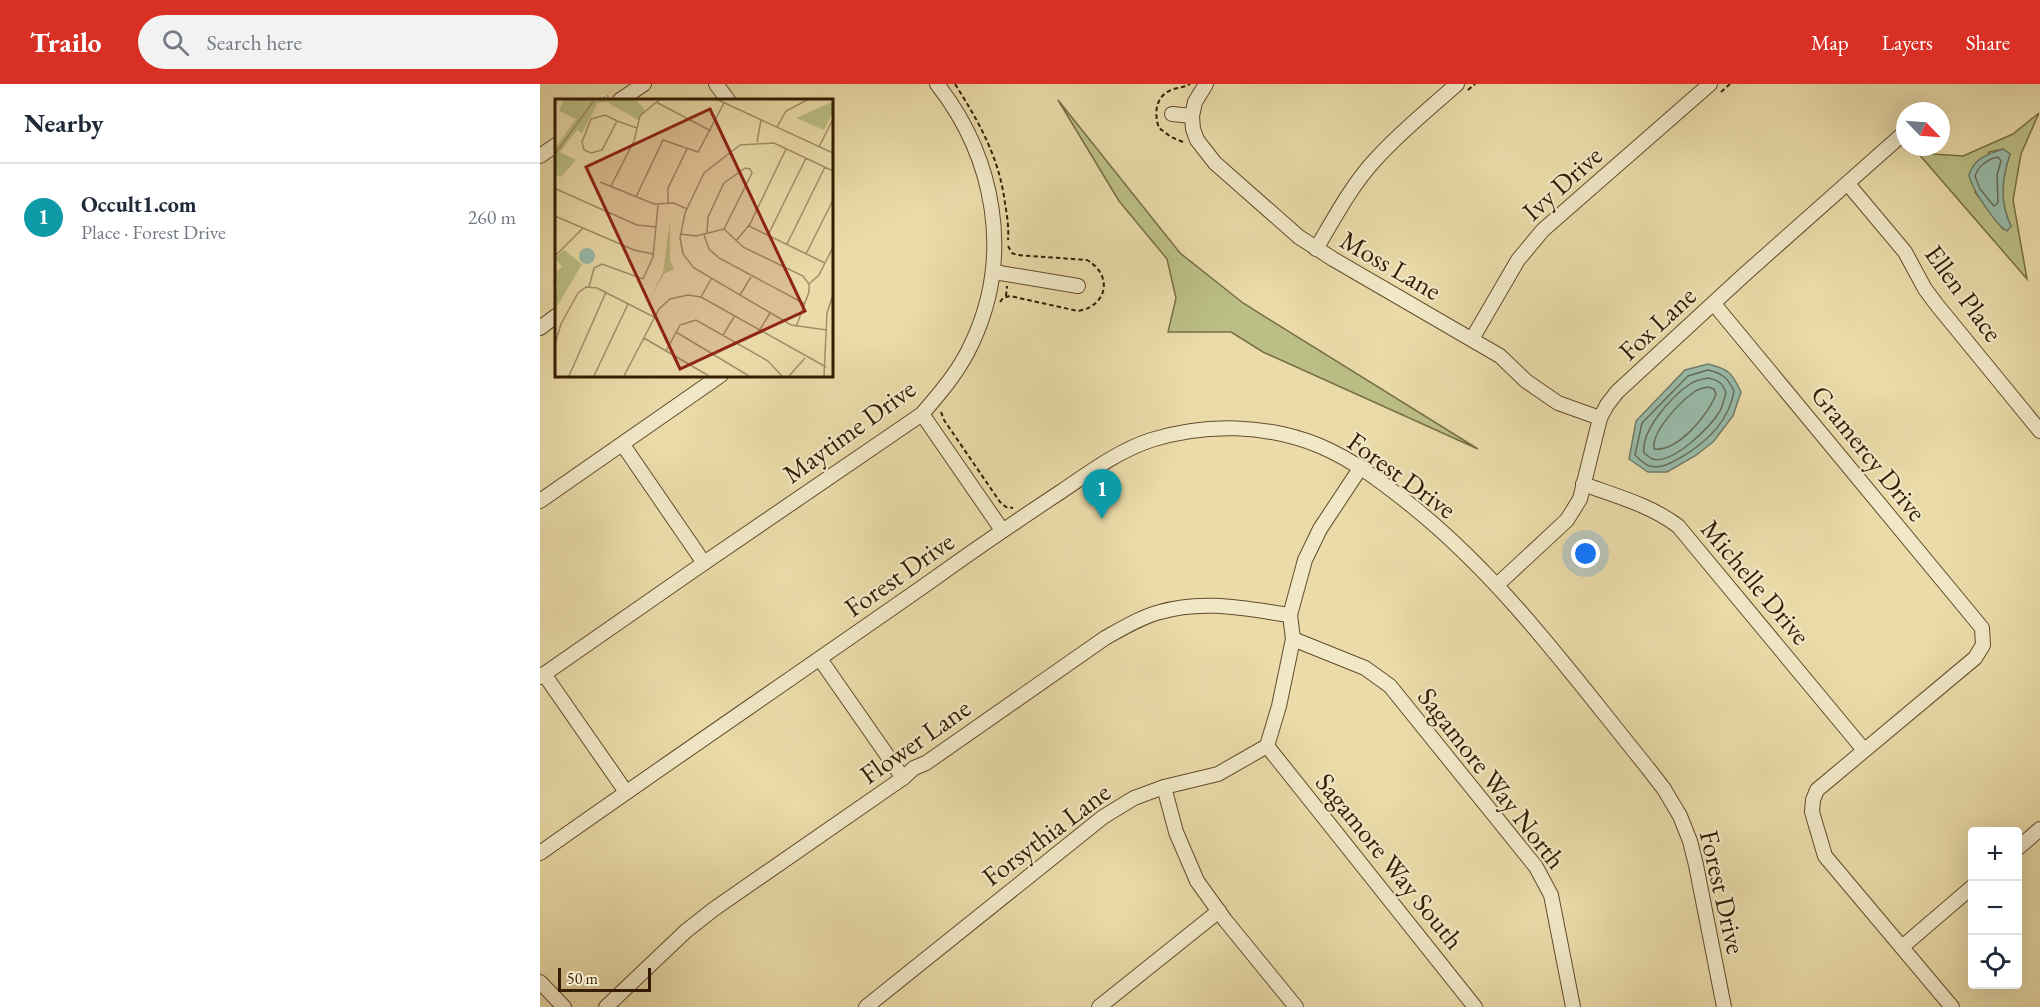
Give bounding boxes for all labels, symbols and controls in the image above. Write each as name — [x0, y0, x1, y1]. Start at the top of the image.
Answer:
search box — [138, 15, 558, 69]
text: Trailo — [30, 24, 102, 60]
icon: search — [159, 26, 192, 59]
text: Search here — [207, 28, 302, 57]
text: Map — [1811, 29, 1849, 56]
text: Layers — [1882, 29, 1933, 56]
text: Share — [1966, 29, 2010, 56]
inset map — [555, 99, 832, 376]
north arrow — [1896, 102, 1950, 156]
text: Nearby — [24, 106, 104, 140]
street label: Ivy Drive — [1515, 138, 1609, 228]
text: Occult1.com — [81, 190, 197, 219]
text: 1 — [38, 204, 49, 230]
text: 260 m — [468, 204, 516, 230]
text: Place · Forest Drive — [81, 219, 226, 245]
street label: Moss Lane — [1334, 222, 1448, 308]
street label: Ellen Place — [1917, 238, 2011, 348]
street label: Fox Lane — [1611, 278, 1703, 368]
street label: Maytime Drive — [776, 371, 922, 491]
street label: Gramercy Drive — [1803, 378, 1935, 528]
street label: Forest Drive — [1341, 424, 1463, 526]
pin: 1 — [1082, 470, 1122, 519]
street label: Michelle Drive — [1693, 512, 1819, 652]
street label: Forest Drive — [837, 523, 961, 625]
your location — [1571, 539, 1600, 568]
street label: Sagamore Way North — [1410, 680, 1574, 876]
street label: Flower Lane — [853, 690, 977, 792]
street label: Sagamore Way South — [1308, 765, 1472, 957]
street label: Forsythia Lane — [975, 774, 1117, 894]
street label: Forest Drive — [1692, 827, 1754, 957]
map controls — [1968, 827, 2022, 989]
button: + — [1968, 827, 2022, 881]
button: − — [1968, 881, 2022, 935]
button: locate — [1968, 935, 2022, 989]
scale bar — [558, 965, 651, 992]
text: 50 m — [567, 968, 598, 989]

